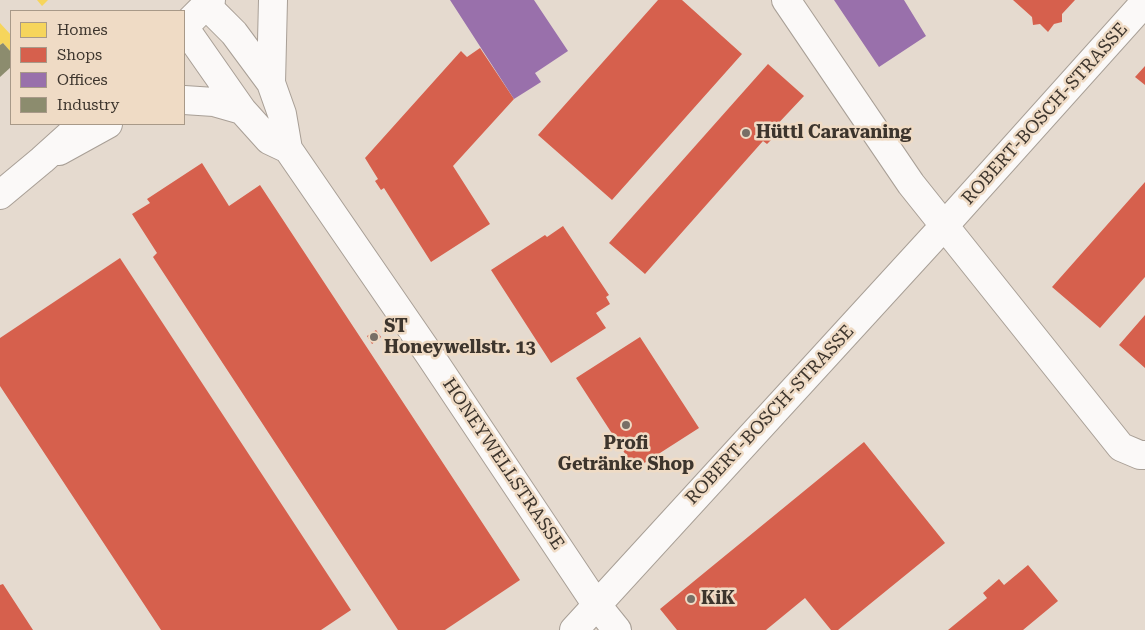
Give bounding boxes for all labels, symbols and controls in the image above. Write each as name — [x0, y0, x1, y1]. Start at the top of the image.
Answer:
legend — [10, 10, 185, 125]
street label: ROBERT-BOSCH-STRASSE — [958, 19, 1132, 209]
text: Homes — [57, 21, 108, 39]
text: Shops — [57, 46, 102, 64]
text: Offices — [57, 71, 108, 89]
text: Industry — [57, 96, 119, 114]
place label: Hüttl Caravaning — [756, 122, 911, 144]
marker: Hüttl Caravaning — [740, 127, 752, 139]
place label: ST Honeywellstr. 13 — [384, 316, 536, 358]
street label: ROBERT-BOSCH-STRASSE — [681, 321, 859, 509]
marker: ST Honeywellstr. 13 — [368, 331, 380, 343]
street label: HONEYWELLSTRASSE — [438, 374, 568, 554]
marker: Profi Getränke Shop — [620, 419, 632, 431]
place label: Profi Getränke Shop — [558, 433, 694, 476]
place label: KiK — [701, 588, 735, 610]
marker: KiK — [685, 593, 697, 605]

